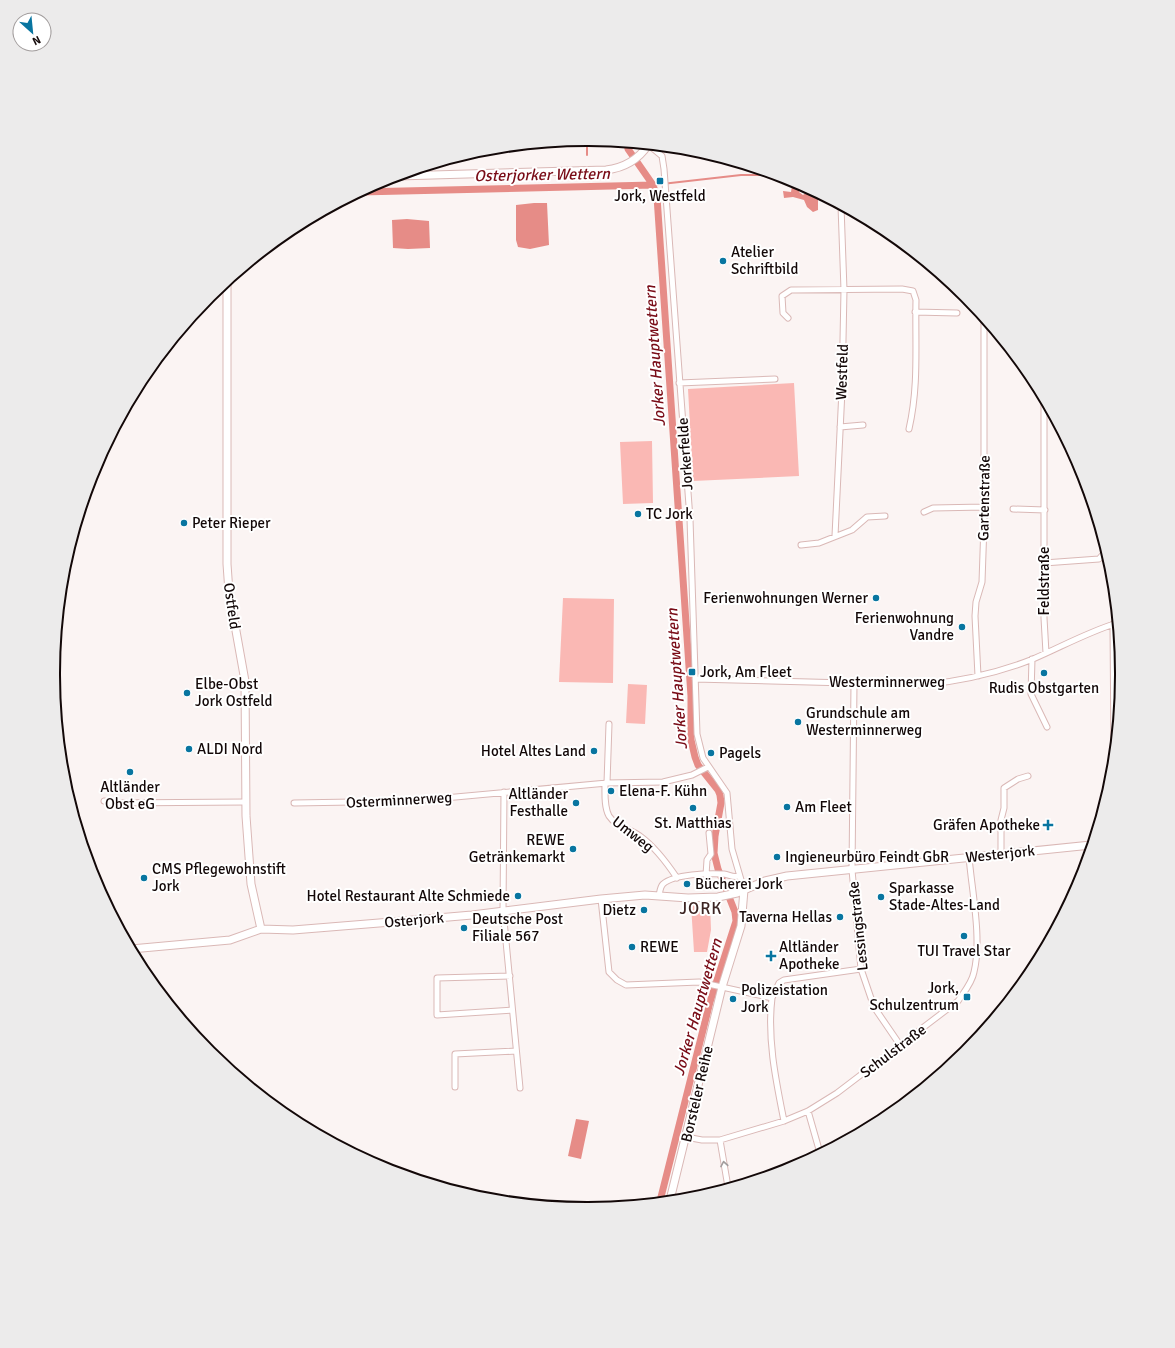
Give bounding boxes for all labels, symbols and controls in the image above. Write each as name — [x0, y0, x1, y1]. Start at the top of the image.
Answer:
north arrow — [12, 12, 52, 52]
text: N — [30, 33, 43, 48]
water label: Osterjorker Wettern — [474, 164, 611, 186]
marker: Jork, Westfeld — [655, 176, 665, 186]
place label: Jork, Westfeld — [614, 187, 706, 205]
place label: Atelier Schriftbild — [731, 243, 798, 278]
marker: Atelier Schriftbild — [718, 256, 728, 266]
water label: Jorker Hauptwettern — [640, 283, 670, 427]
street label: Westfeld — [832, 343, 852, 401]
street label: Jorkerfelde — [673, 417, 697, 491]
street label: Gartenstraße — [974, 455, 994, 541]
place label: TC Jork — [646, 505, 693, 523]
marker: TC Jork — [633, 509, 643, 519]
place label: Peter Rieper — [192, 514, 271, 532]
marker: Peter Rieper — [179, 518, 189, 528]
street label: Feldstraße — [1035, 547, 1053, 615]
street label: Ostfeld — [220, 582, 244, 630]
place label: Ferienwohnungen Werner — [703, 589, 868, 607]
marker: Ferienwohnungen Werner — [871, 593, 881, 603]
water label: Jorker Hauptwettern — [662, 606, 692, 750]
place label: Ferienwohnung Vandre — [855, 609, 954, 644]
marker: Ferienwohnung Vandre — [957, 622, 967, 632]
place label: Jork, Am Fleet — [700, 663, 792, 681]
marker: Jork, Am Fleet — [687, 667, 697, 677]
marker: Rudis Obstgarten — [1039, 668, 1049, 678]
street label: Westerminnerweg — [829, 673, 945, 691]
place label: Elbe-Obst Jork Ostfeld — [195, 675, 273, 710]
place label: Rudis Obstgarten — [989, 679, 1099, 697]
marker: Elbe-Obst Jork Ostfeld — [182, 688, 192, 698]
place label: Grundschule am Westerminnerweg — [806, 704, 922, 739]
marker: Grundschule am Westerminnerweg — [793, 717, 803, 727]
place label: ALDI Nord — [197, 740, 263, 758]
place label: Hotel Altes Land — [481, 742, 586, 760]
marker: ALDI Nord — [184, 744, 194, 754]
place label: Pagels — [719, 744, 762, 762]
marker: Hotel Altes Land — [589, 746, 599, 756]
marker: Pagels — [706, 748, 716, 758]
marker: Altländer Obst eG — [125, 767, 135, 777]
place label: Altländer Obst eG — [100, 778, 160, 813]
place label: Elena-F. Kühn — [619, 782, 707, 800]
place label: Altländer Festhalle — [508, 785, 568, 820]
marker: Elena-F. Kühn — [606, 786, 616, 796]
street label: Osterminnerweg — [345, 788, 453, 812]
marker: Altländer Festhalle — [571, 798, 581, 808]
place label: Am Fleet — [795, 798, 852, 816]
marker: Am Fleet — [782, 802, 792, 812]
marker: St. Matthias — [688, 803, 698, 813]
street label: Umweg — [609, 812, 657, 856]
place label: St. Matthias — [654, 814, 732, 832]
place label: Gräfen Apotheke — [933, 816, 1040, 834]
marker: Gräfen Apotheke — [1043, 820, 1053, 830]
place label: REWE Getränkemarkt — [469, 831, 565, 866]
street label: Westerjork — [964, 841, 1036, 867]
marker: REWE Getränkemarkt — [568, 844, 578, 854]
place label: Ingieneurbüro Feindt GbR — [785, 848, 949, 866]
marker: Ingieneurbüro Feindt GbR — [772, 852, 782, 862]
place label: CMS Pflegewohnstift Jork — [152, 860, 286, 895]
marker: CMS Pflegewohnstift Jork — [139, 873, 149, 883]
place label: Bücherei Jork — [695, 875, 783, 893]
marker: Bücherei Jork — [682, 879, 692, 889]
place label: Sparkasse Stade-Altes-Land — [889, 879, 1000, 914]
street label: Lessingstraße — [844, 880, 872, 972]
place label: Hotel Restaurant Alte Schmiede — [307, 887, 510, 905]
marker: Hotel Restaurant Alte Schmiede — [513, 891, 523, 901]
marker: Sparkasse Stade-Altes-Land — [876, 892, 886, 902]
district label: JORK — [679, 898, 723, 919]
place label: Dietz — [603, 901, 636, 919]
marker: Dietz — [639, 905, 649, 915]
street label: Osterjork — [383, 908, 445, 932]
place label: Taverna Hellas — [739, 908, 832, 926]
place label: Deutsche Post Filiale 567 — [472, 910, 563, 945]
marker: Taverna Hellas — [835, 912, 845, 922]
marker: Deutsche Post Filiale 567 — [459, 923, 469, 933]
marker: TUI Travel Star — [959, 931, 969, 941]
water label: Jorker Hauptwettern — [669, 935, 727, 1078]
place label: REWE — [640, 938, 679, 956]
place label: Altländer Apotheke — [779, 938, 839, 973]
marker: REWE — [627, 942, 637, 952]
place label: TUI Travel Star — [917, 942, 1011, 960]
marker: Altländer Apotheke — [766, 951, 776, 961]
place label: Jork, Schulzentrum — [869, 979, 959, 1014]
place label: Polizeistation Jork — [741, 981, 828, 1016]
marker: Jork, Schulzentrum — [962, 992, 972, 1002]
marker: Polizeistation Jork — [728, 994, 738, 1004]
street label: Schulstraße — [856, 1020, 930, 1082]
street label: Borsteler Reihe — [677, 1044, 717, 1144]
one-way arrow — [720, 1160, 729, 1167]

